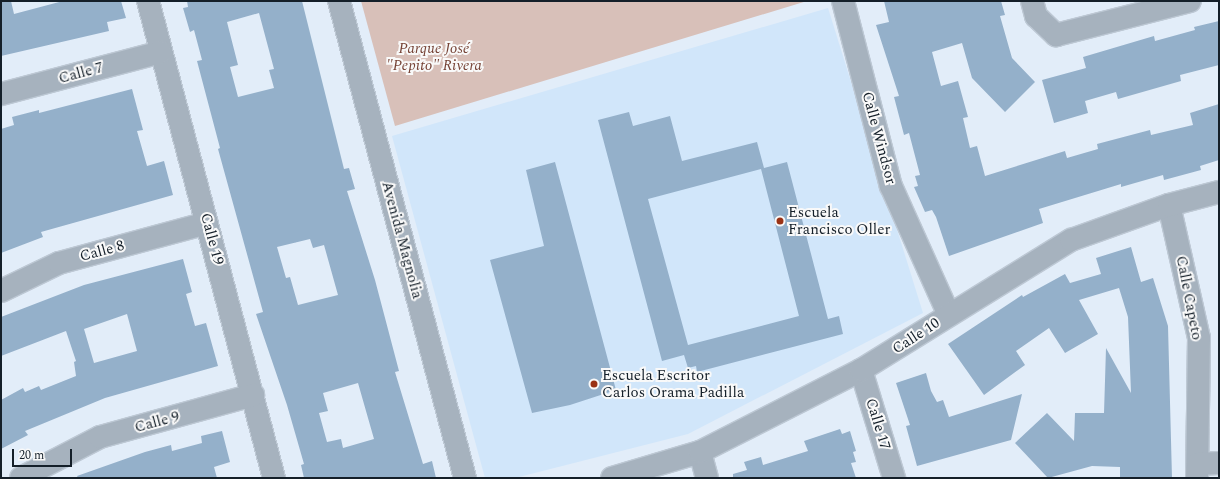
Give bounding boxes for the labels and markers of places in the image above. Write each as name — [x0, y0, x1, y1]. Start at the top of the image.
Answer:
place label: Escuela Francisco Oller — [788, 203, 890, 238]
marker: Escuela Francisco Oller — [775, 216, 785, 226]
place label: Escuela Escritor Carlos Orama Padilla — [602, 366, 744, 401]
marker: Escuela Escritor Carlos Orama Padilla — [589, 379, 599, 389]

